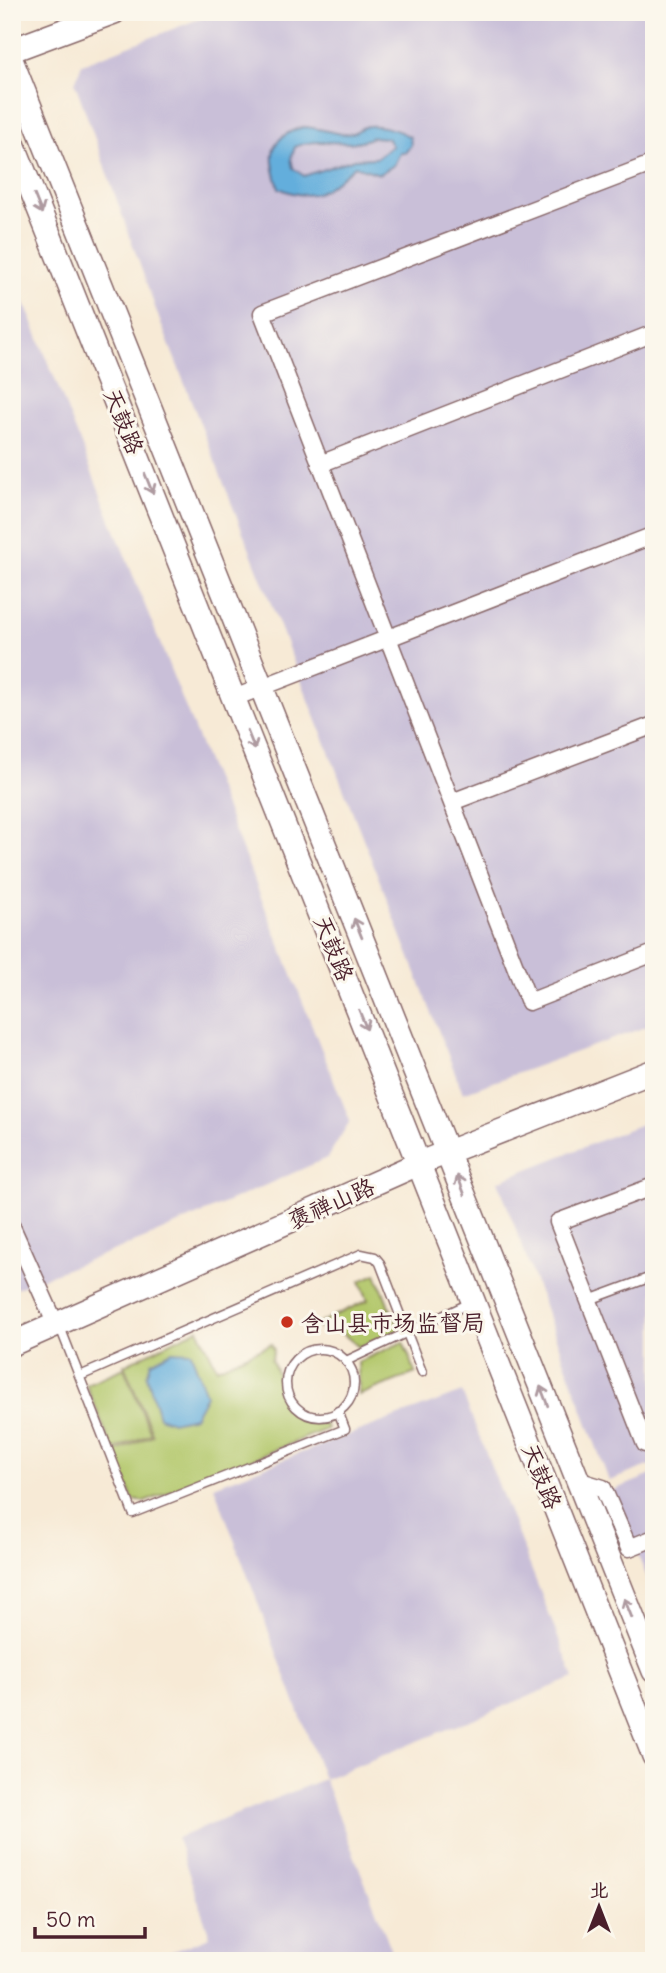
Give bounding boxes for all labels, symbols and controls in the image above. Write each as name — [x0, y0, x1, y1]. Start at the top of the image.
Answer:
one-way arrow — [32, 193, 45, 214]
street label: 天鼓路 — [98, 384, 150, 458]
one-way arrow — [143, 472, 156, 494]
one-way arrow — [246, 729, 259, 751]
street label: 天鼓路 — [308, 911, 360, 985]
one-way arrow — [351, 918, 364, 940]
one-way arrow — [357, 1009, 370, 1031]
street label: 褒禅山路 — [283, 1171, 379, 1235]
one-way arrow — [454, 1174, 467, 1196]
place label: 含山县市场监督局 — [301, 1308, 485, 1337]
marker: 含山县市场监督局 — [279, 1314, 295, 1330]
one-way arrow — [537, 1386, 550, 1408]
street label: 天鼓路 — [516, 1439, 568, 1513]
one-way arrow — [621, 1598, 634, 1619]
north arrow — [564, 1871, 634, 1941]
text: 北 — [589, 1878, 609, 1902]
scale bar — [35, 1896, 145, 1940]
text: 50 m — [46, 1906, 95, 1933]

